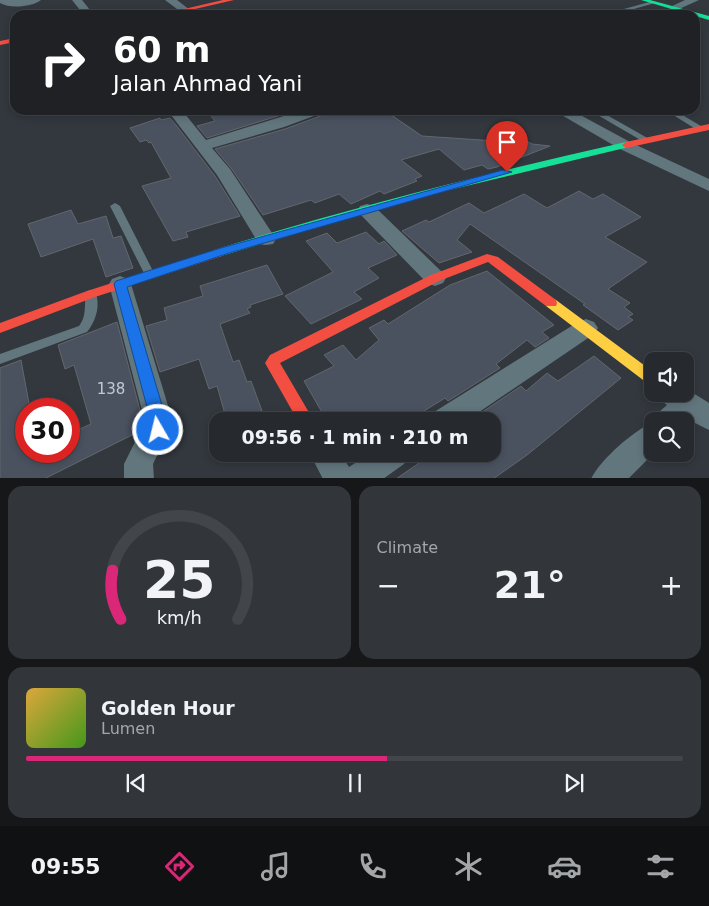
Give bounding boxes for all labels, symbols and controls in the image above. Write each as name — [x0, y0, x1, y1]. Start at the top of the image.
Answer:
icon: right — [30, 30, 95, 95]
text: 60 m — [113, 30, 210, 70]
text: Jalan Ahmad Yani — [113, 71, 302, 96]
pin — [486, 121, 528, 172]
icon: arrive — [493, 128, 521, 156]
map controls — [644, 352, 694, 462]
button: sound — [644, 352, 694, 402]
house number: 138 — [97, 380, 125, 398]
speed limit sign: 30 — [15, 398, 80, 463]
position arrow — [131, 403, 183, 455]
button: search — [644, 412, 694, 462]
text: 09:56 · 1 min · 210 m — [241, 426, 469, 448]
text: Climate — [377, 538, 438, 557]
text: 25 — [143, 550, 215, 610]
text: 21° — [494, 563, 566, 607]
text: − — [377, 569, 400, 602]
text: + — [660, 569, 683, 602]
text: km/h — [157, 607, 202, 628]
text: Golden Hour — [101, 697, 235, 719]
text: Lumen — [101, 719, 155, 738]
icon: previous — [122, 769, 150, 797]
icon: pause — [341, 769, 369, 797]
icon: next — [560, 769, 588, 797]
icon: directions — [162, 849, 197, 884]
icon: music — [258, 849, 293, 884]
icon: phone — [355, 849, 390, 884]
icon: climate — [451, 849, 486, 884]
icon: car — [547, 849, 582, 884]
icon: filters — [643, 849, 678, 884]
text: 09:55 — [31, 854, 101, 879]

